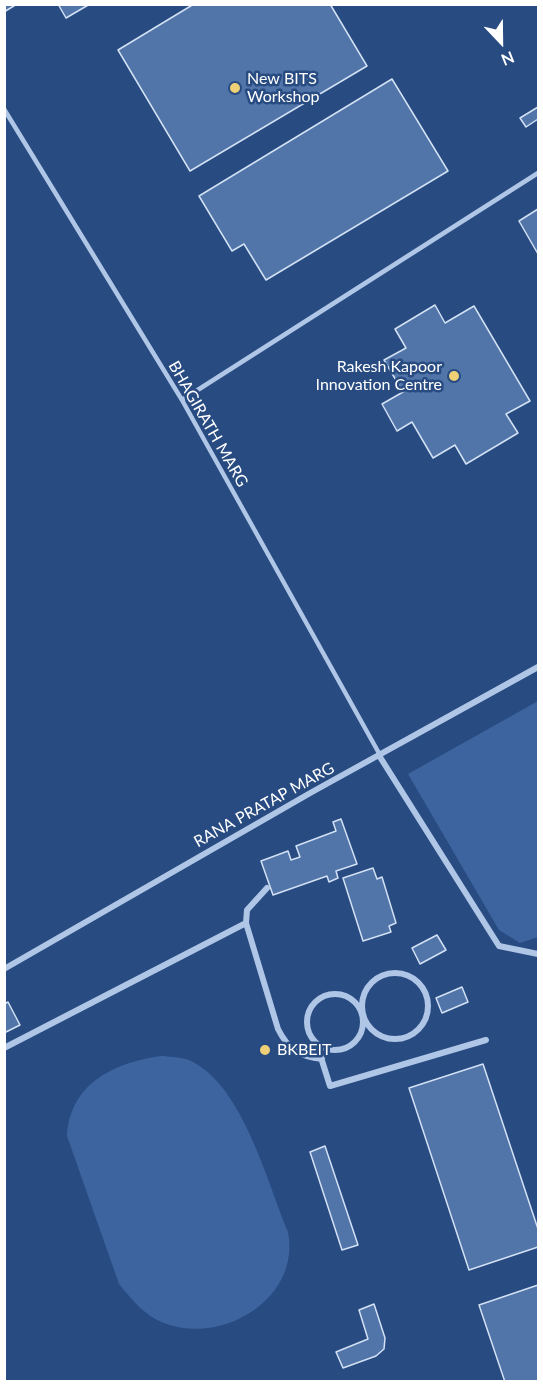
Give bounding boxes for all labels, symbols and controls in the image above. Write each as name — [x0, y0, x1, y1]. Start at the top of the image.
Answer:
north arrow — [471, 12, 531, 72]
text: N — [499, 48, 517, 70]
place label: New BITS Workshop — [247, 69, 320, 107]
marker: New BITS Workshop — [228, 81, 242, 95]
place label: Rakesh Kapoor Innovation Centre — [316, 357, 442, 395]
street label: BHAGIRATH MARG — [164, 358, 252, 490]
marker: Rakesh Kapoor Innovation Centre — [447, 369, 461, 383]
street label: RANA PRATAP MARG — [190, 758, 338, 852]
place label: BKBEIT — [277, 1040, 331, 1060]
marker: BKBEIT — [258, 1043, 272, 1057]

